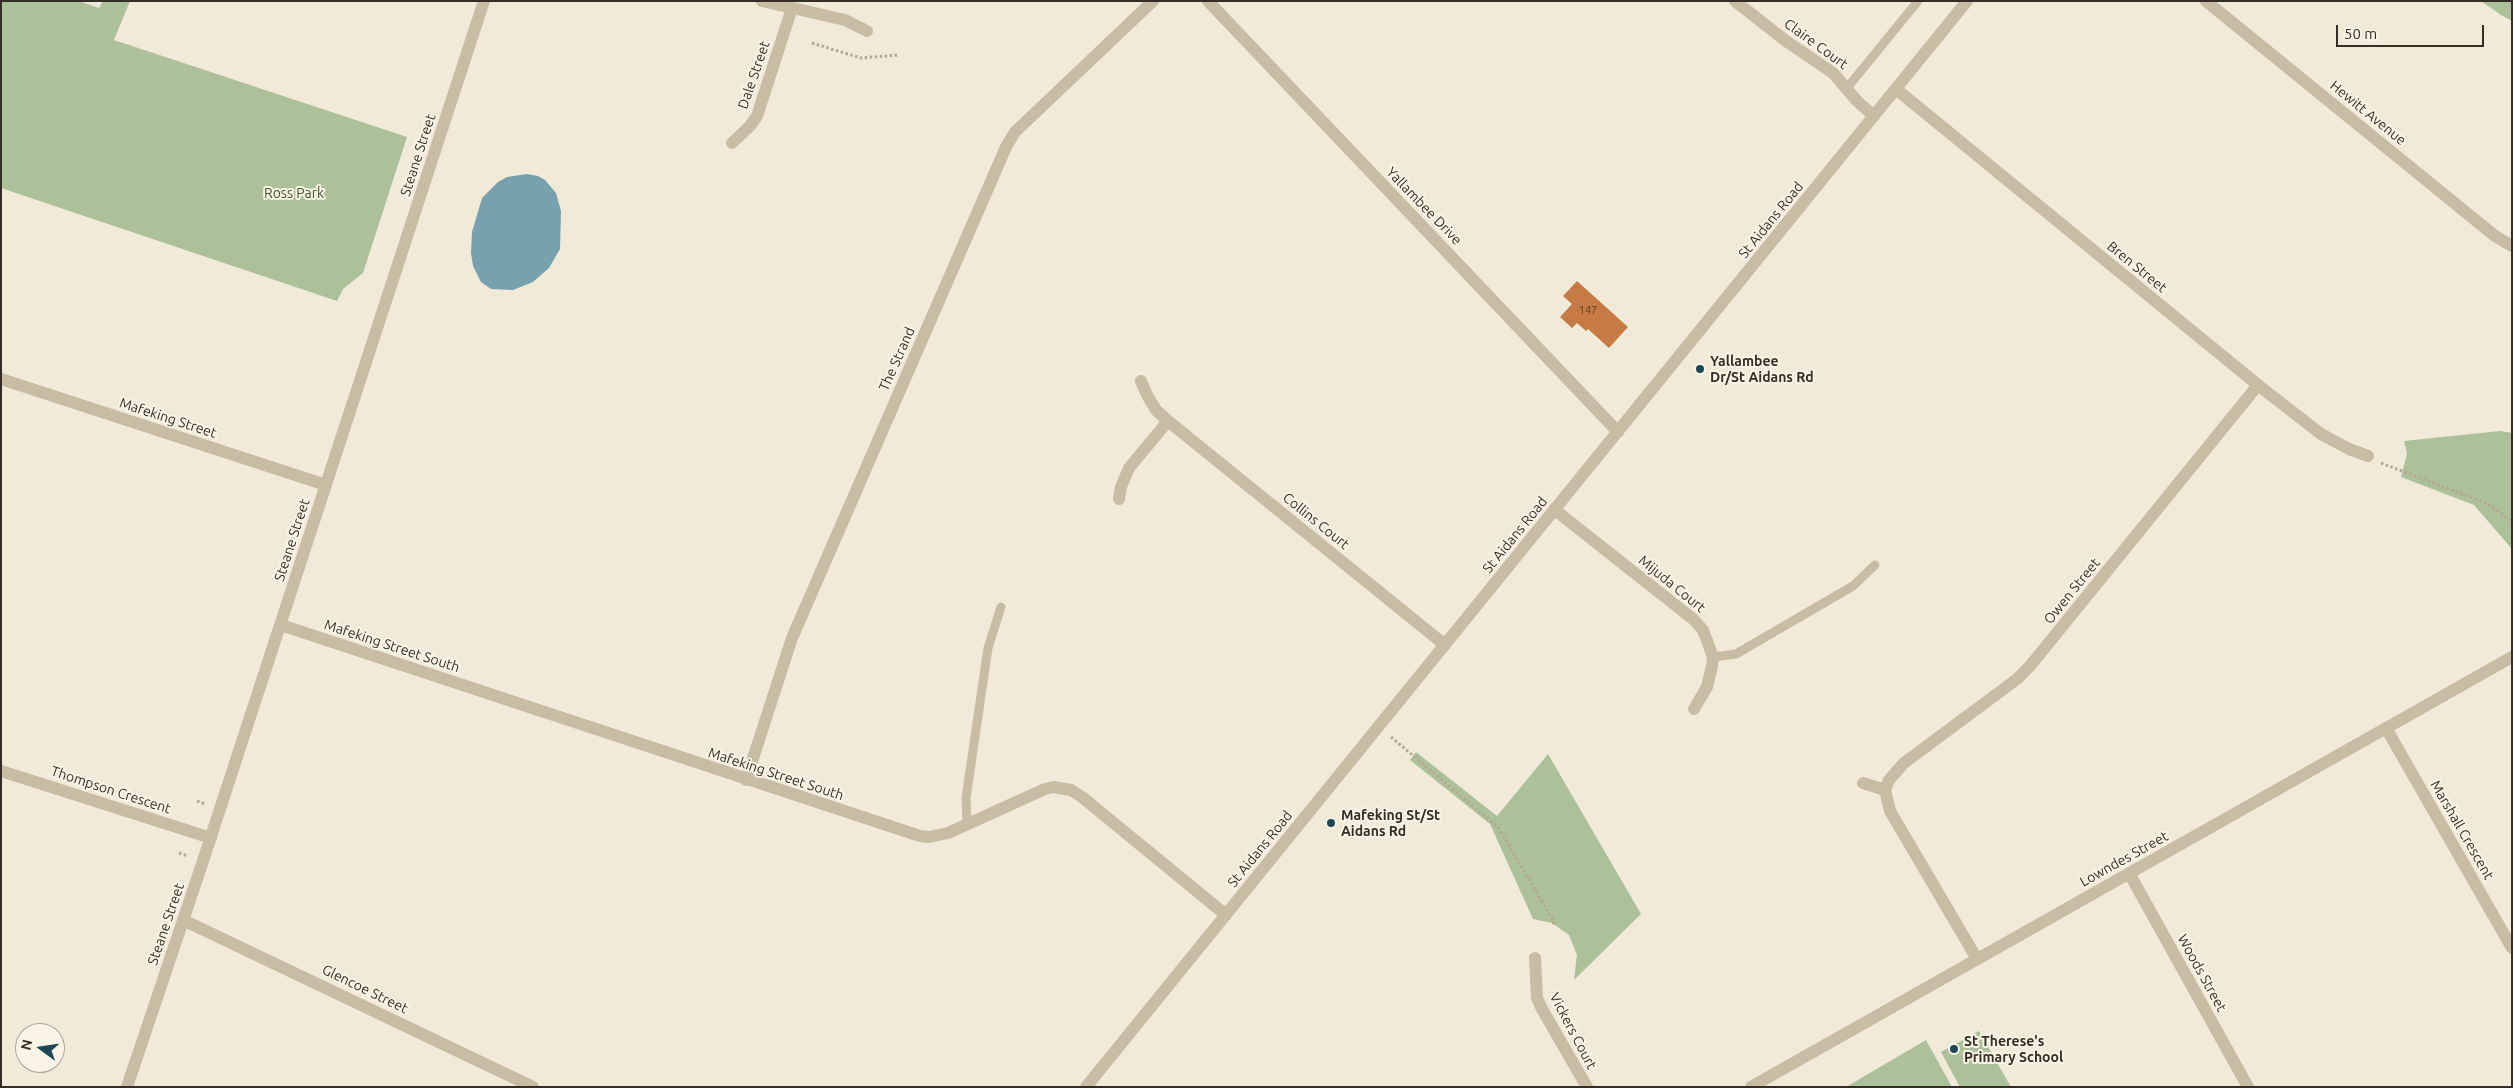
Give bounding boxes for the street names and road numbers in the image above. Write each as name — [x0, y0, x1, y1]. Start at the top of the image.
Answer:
street label: Claire Court — [1781, 15, 1851, 73]
street label: Dale Street — [735, 39, 773, 111]
street label: Hewitt Avenue — [2327, 77, 2409, 149]
street label: Steane Street — [397, 112, 439, 198]
street label: Yallambee Drive — [1383, 164, 1465, 248]
street label: St Aidans Road — [1735, 178, 1807, 262]
street label: Bren Street — [2104, 238, 2170, 296]
street label: The Strand — [875, 324, 919, 394]
street label: Mafeking Street — [117, 394, 219, 442]
street label: Collins Court — [1279, 489, 1353, 553]
street label: St Aidans Road — [1479, 493, 1551, 577]
street label: Steane Street — [271, 497, 313, 583]
street label: Mijuda Court — [1635, 552, 1709, 616]
street label: Owen Street — [2040, 555, 2104, 627]
street label: Mafeking Street South — [322, 616, 462, 676]
street label: Mafeking Street South — [706, 744, 846, 804]
street label: Thompson Crescent — [49, 763, 173, 817]
street label: Marshall Crescent — [2427, 777, 2497, 883]
street label: St Aidans Road — [1224, 807, 1296, 891]
street label: Lowndes Street — [2077, 828, 2171, 890]
street label: Steane Street — [144, 881, 188, 967]
street label: Woods Street — [2174, 931, 2230, 1015]
street label: Glencoe Street — [319, 961, 411, 1017]
street label: Vickers Court — [1546, 990, 1600, 1072]

